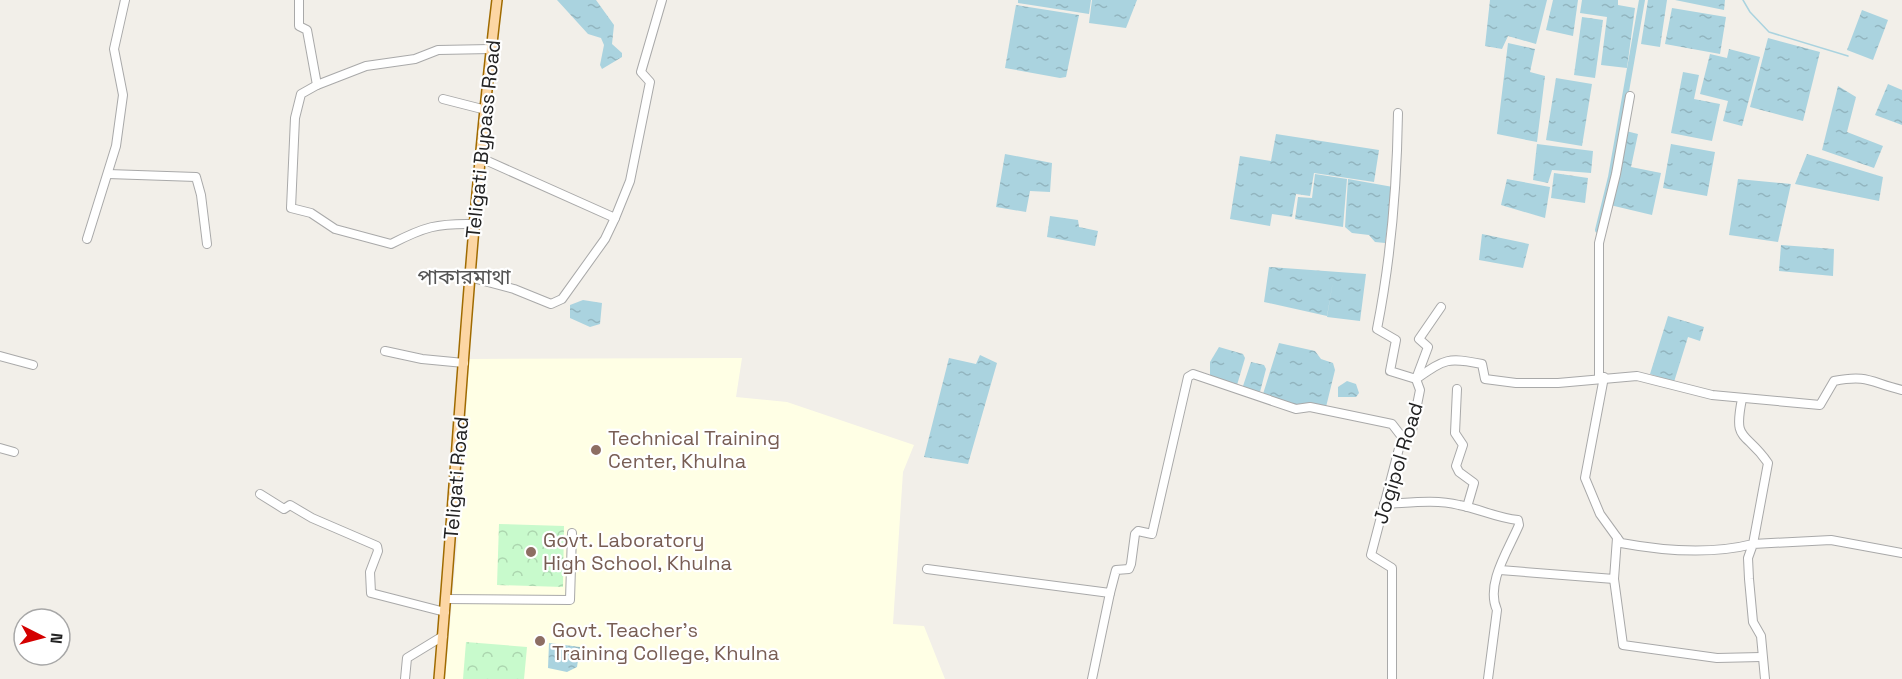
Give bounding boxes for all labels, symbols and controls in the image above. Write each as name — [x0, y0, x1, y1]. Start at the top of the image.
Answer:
street label: Teligati Bypass Road — [460, 38, 506, 240]
district label: পাকারমাথা — [417, 263, 511, 290]
street label: Jogipol Road — [1367, 399, 1429, 527]
street label: Teligati Road — [438, 415, 474, 541]
place label: Technical Training Center, Khulna — [608, 425, 780, 474]
marker: Technical Training Center, Khulna — [589, 443, 603, 457]
place label: Govt. Laboratory High School, Khulna — [543, 527, 732, 576]
marker: Govt. Laboratory High School, Khulna — [524, 545, 538, 559]
north arrow — [12, 607, 72, 667]
place label: Govt. Teacher's Training College, Khulna — [552, 617, 779, 666]
text: N — [45, 632, 67, 645]
marker: Govt. Teacher's Training College, Khulna — [533, 634, 547, 648]

